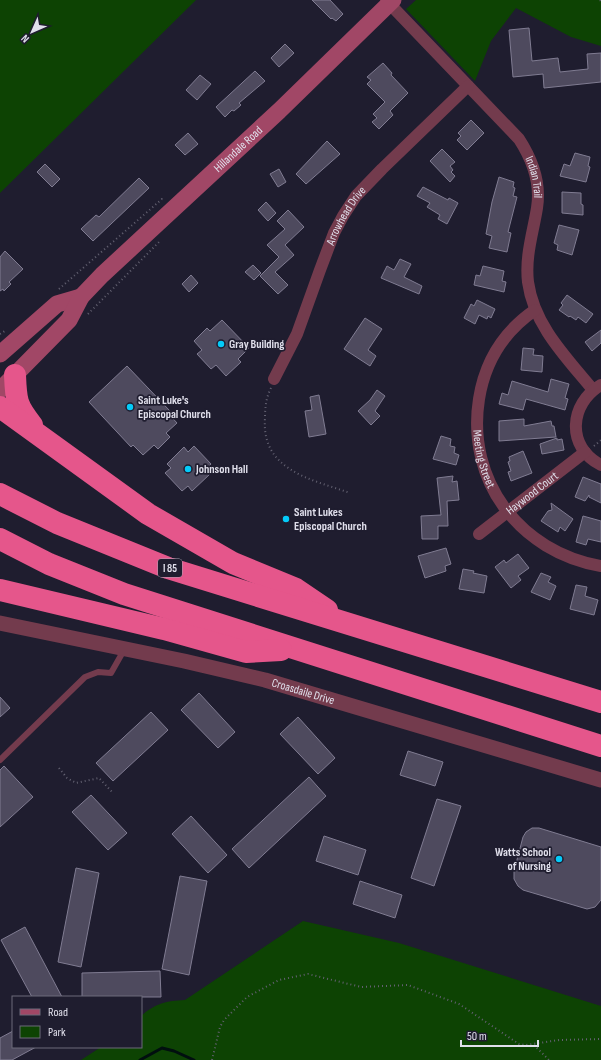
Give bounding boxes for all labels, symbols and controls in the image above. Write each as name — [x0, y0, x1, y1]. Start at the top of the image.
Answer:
north arrow — [12, 12, 52, 52]
text: N — [19, 32, 32, 45]
street label: Hillandale Road — [210, 123, 266, 175]
street label: Indian Trail — [522, 154, 545, 198]
street label: Arrowhead Drive — [322, 183, 369, 248]
place label: Gray Building — [229, 337, 284, 352]
marker: Gray Building — [216, 339, 226, 349]
place label: Saint Luke's Episcopal Church — [138, 393, 211, 422]
marker: Saint Luke's Episcopal Church — [125, 402, 135, 412]
street label: Meeting Street — [470, 429, 499, 491]
place label: Johnson Hall — [195, 462, 248, 477]
marker: Johnson Hall — [183, 464, 193, 474]
street label: Haywood Court — [503, 468, 561, 518]
place label: Saint Lukes Episcopal Church — [294, 505, 367, 534]
marker: Saint Lukes Episcopal Church — [281, 514, 291, 524]
road number: I 85 — [158, 559, 182, 577]
street label: Croasdaile Drive — [270, 675, 337, 708]
place label: Watts School of Nursing — [495, 845, 551, 874]
marker: Watts School of Nursing — [554, 854, 564, 864]
legend — [12, 996, 142, 1048]
text: Road — [48, 1005, 68, 1020]
scale bar — [461, 1022, 538, 1048]
text: Park — [48, 1025, 66, 1040]
text: 50 m — [467, 1029, 487, 1044]

